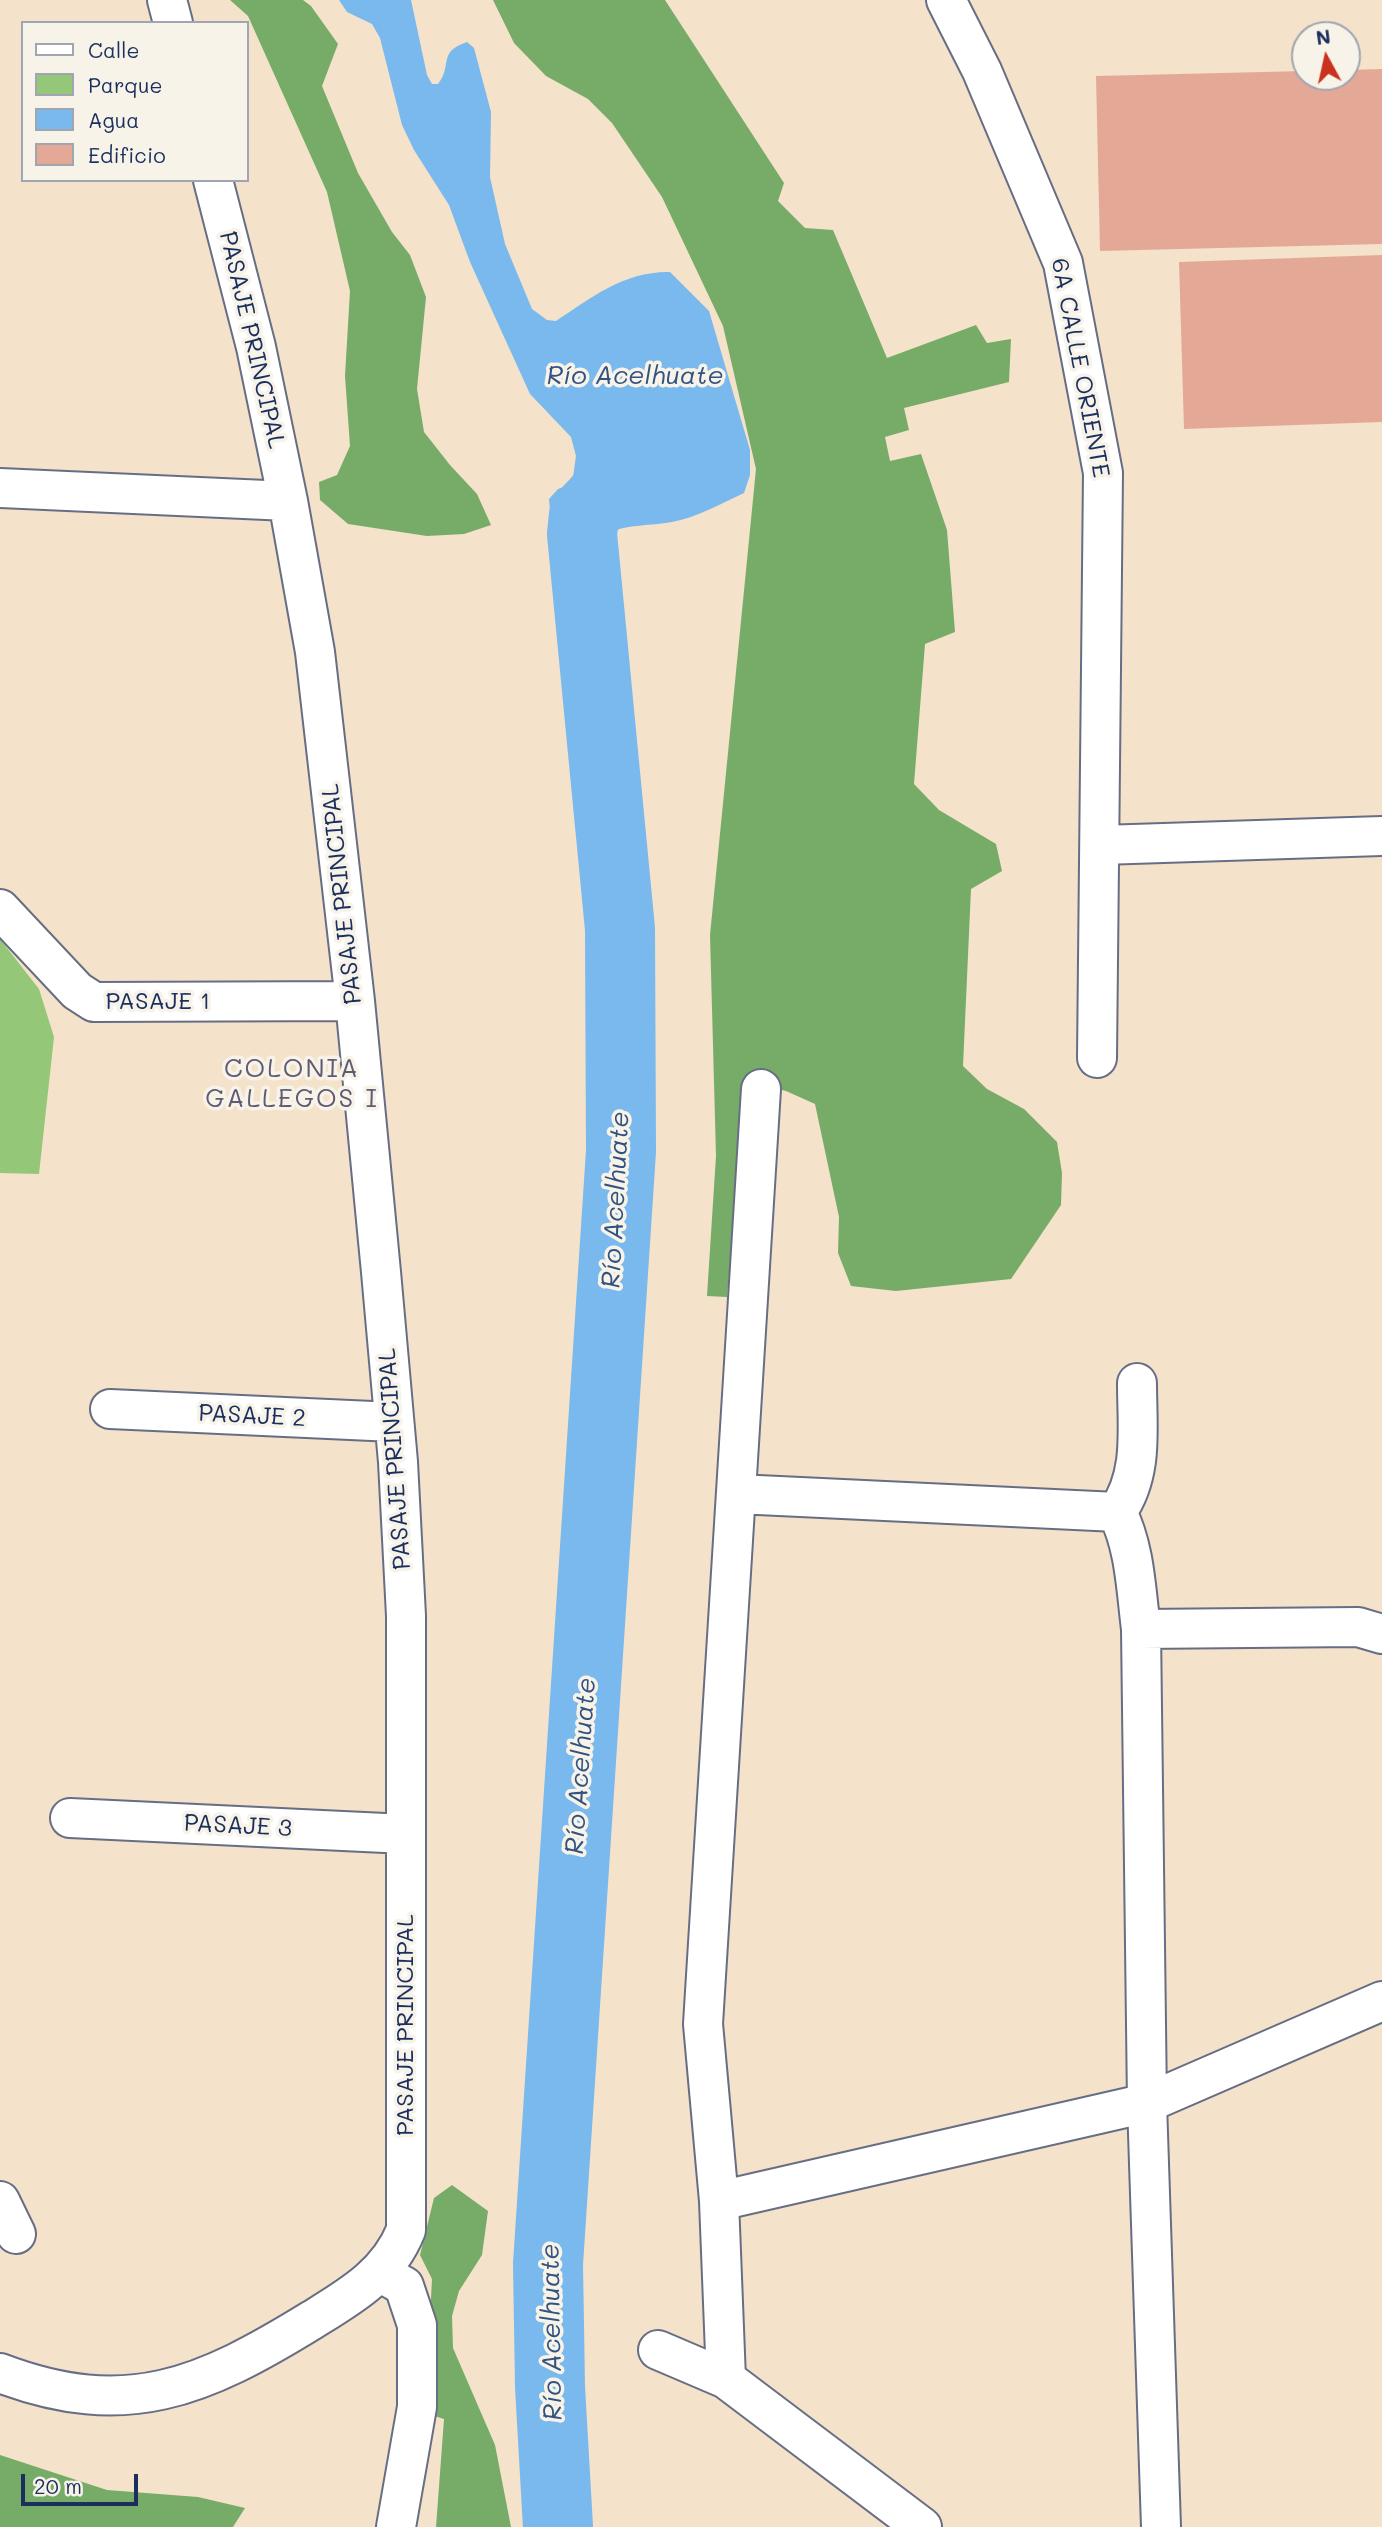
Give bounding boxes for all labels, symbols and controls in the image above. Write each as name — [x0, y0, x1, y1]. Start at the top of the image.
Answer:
legend — [21, 21, 248, 182]
north arrow — [1291, 21, 1361, 91]
text: N — [1314, 23, 1332, 50]
text: Calle — [88, 36, 140, 63]
text: Parque — [88, 71, 162, 98]
text: Agua — [88, 106, 139, 133]
text: Edificio — [88, 141, 166, 168]
street label: PASAJE PRINCIPAL — [213, 229, 291, 451]
street label: 6A CALLE ORIENTE — [1045, 256, 1115, 480]
water label: Río Acelhuate — [546, 360, 724, 392]
street label: PASAJE PRINCIPAL — [316, 782, 368, 1006]
street label: PASAJE 1 — [106, 988, 210, 1016]
district label: COLONIA GALLEGOS I — [206, 1053, 378, 1114]
water label: Río Acelhuate — [596, 1111, 636, 1289]
street label: PASAJE PRINCIPAL — [373, 1347, 417, 1571]
street label: PASAJE 2 — [198, 1399, 306, 1433]
water label: Río Acelhuate — [559, 1677, 603, 1855]
street label: PASAJE 3 — [183, 1809, 293, 1843]
street label: PASAJE PRINCIPAL — [392, 1914, 420, 2136]
water label: Río Acelhuate — [535, 2243, 569, 2421]
scale bar — [24, 2460, 142, 2504]
text: 20 m — [34, 2472, 82, 2499]

